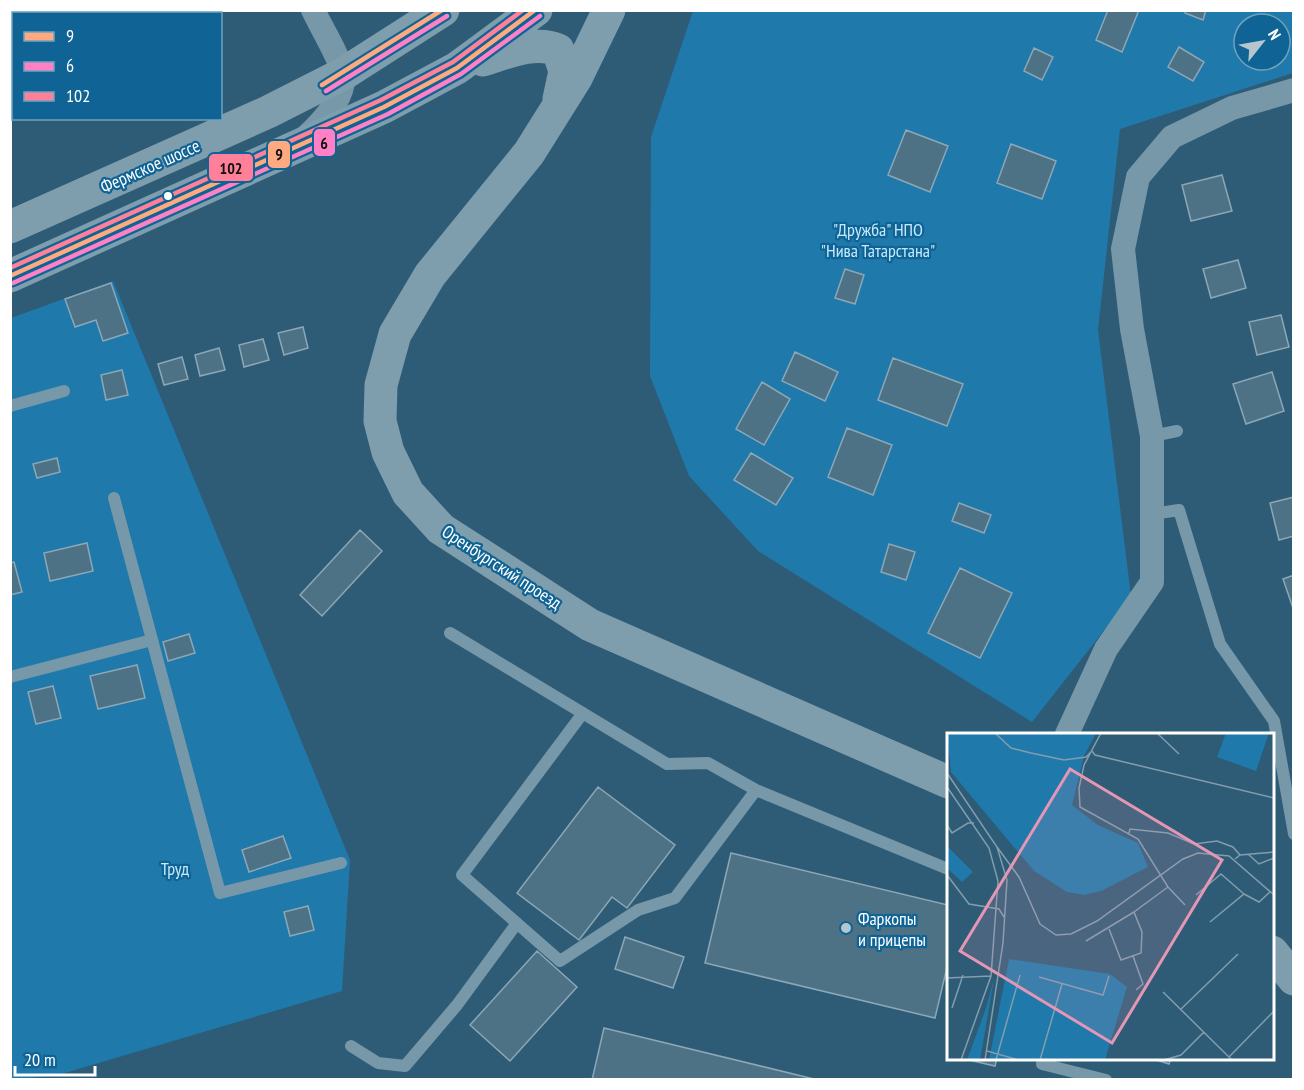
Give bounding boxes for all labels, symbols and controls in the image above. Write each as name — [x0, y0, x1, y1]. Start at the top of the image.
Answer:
legend — [12, 12, 222, 120]
north arrow — [1232, 12, 1292, 72]
text: 9 — [66, 24, 74, 47]
text: N — [1264, 25, 1286, 43]
text: 6 — [66, 54, 74, 77]
text: 102 — [66, 84, 90, 107]
line badge: 6 — [313, 128, 336, 157]
text: 6 — [320, 133, 328, 153]
street label: Фермское шоссе — [97, 134, 203, 198]
line badge: 9 — [267, 140, 291, 169]
text: 9 — [275, 144, 283, 164]
line badge: 102 — [208, 153, 254, 182]
text: 102 — [220, 158, 242, 178]
unlabelled marker — [162, 190, 174, 202]
park label: "Дружба" НПО "Нива Татарстана" — [821, 218, 935, 262]
street label: Оренбургский проезд — [438, 520, 566, 614]
inset map — [947, 733, 1274, 1060]
park label: Труд — [161, 857, 189, 880]
place label: Фаркопы и прицепы — [858, 907, 926, 951]
marker: Фаркопы и прицепы — [839, 921, 853, 935]
scale bar — [15, 1039, 94, 1077]
text: 20 m — [24, 1048, 56, 1071]

